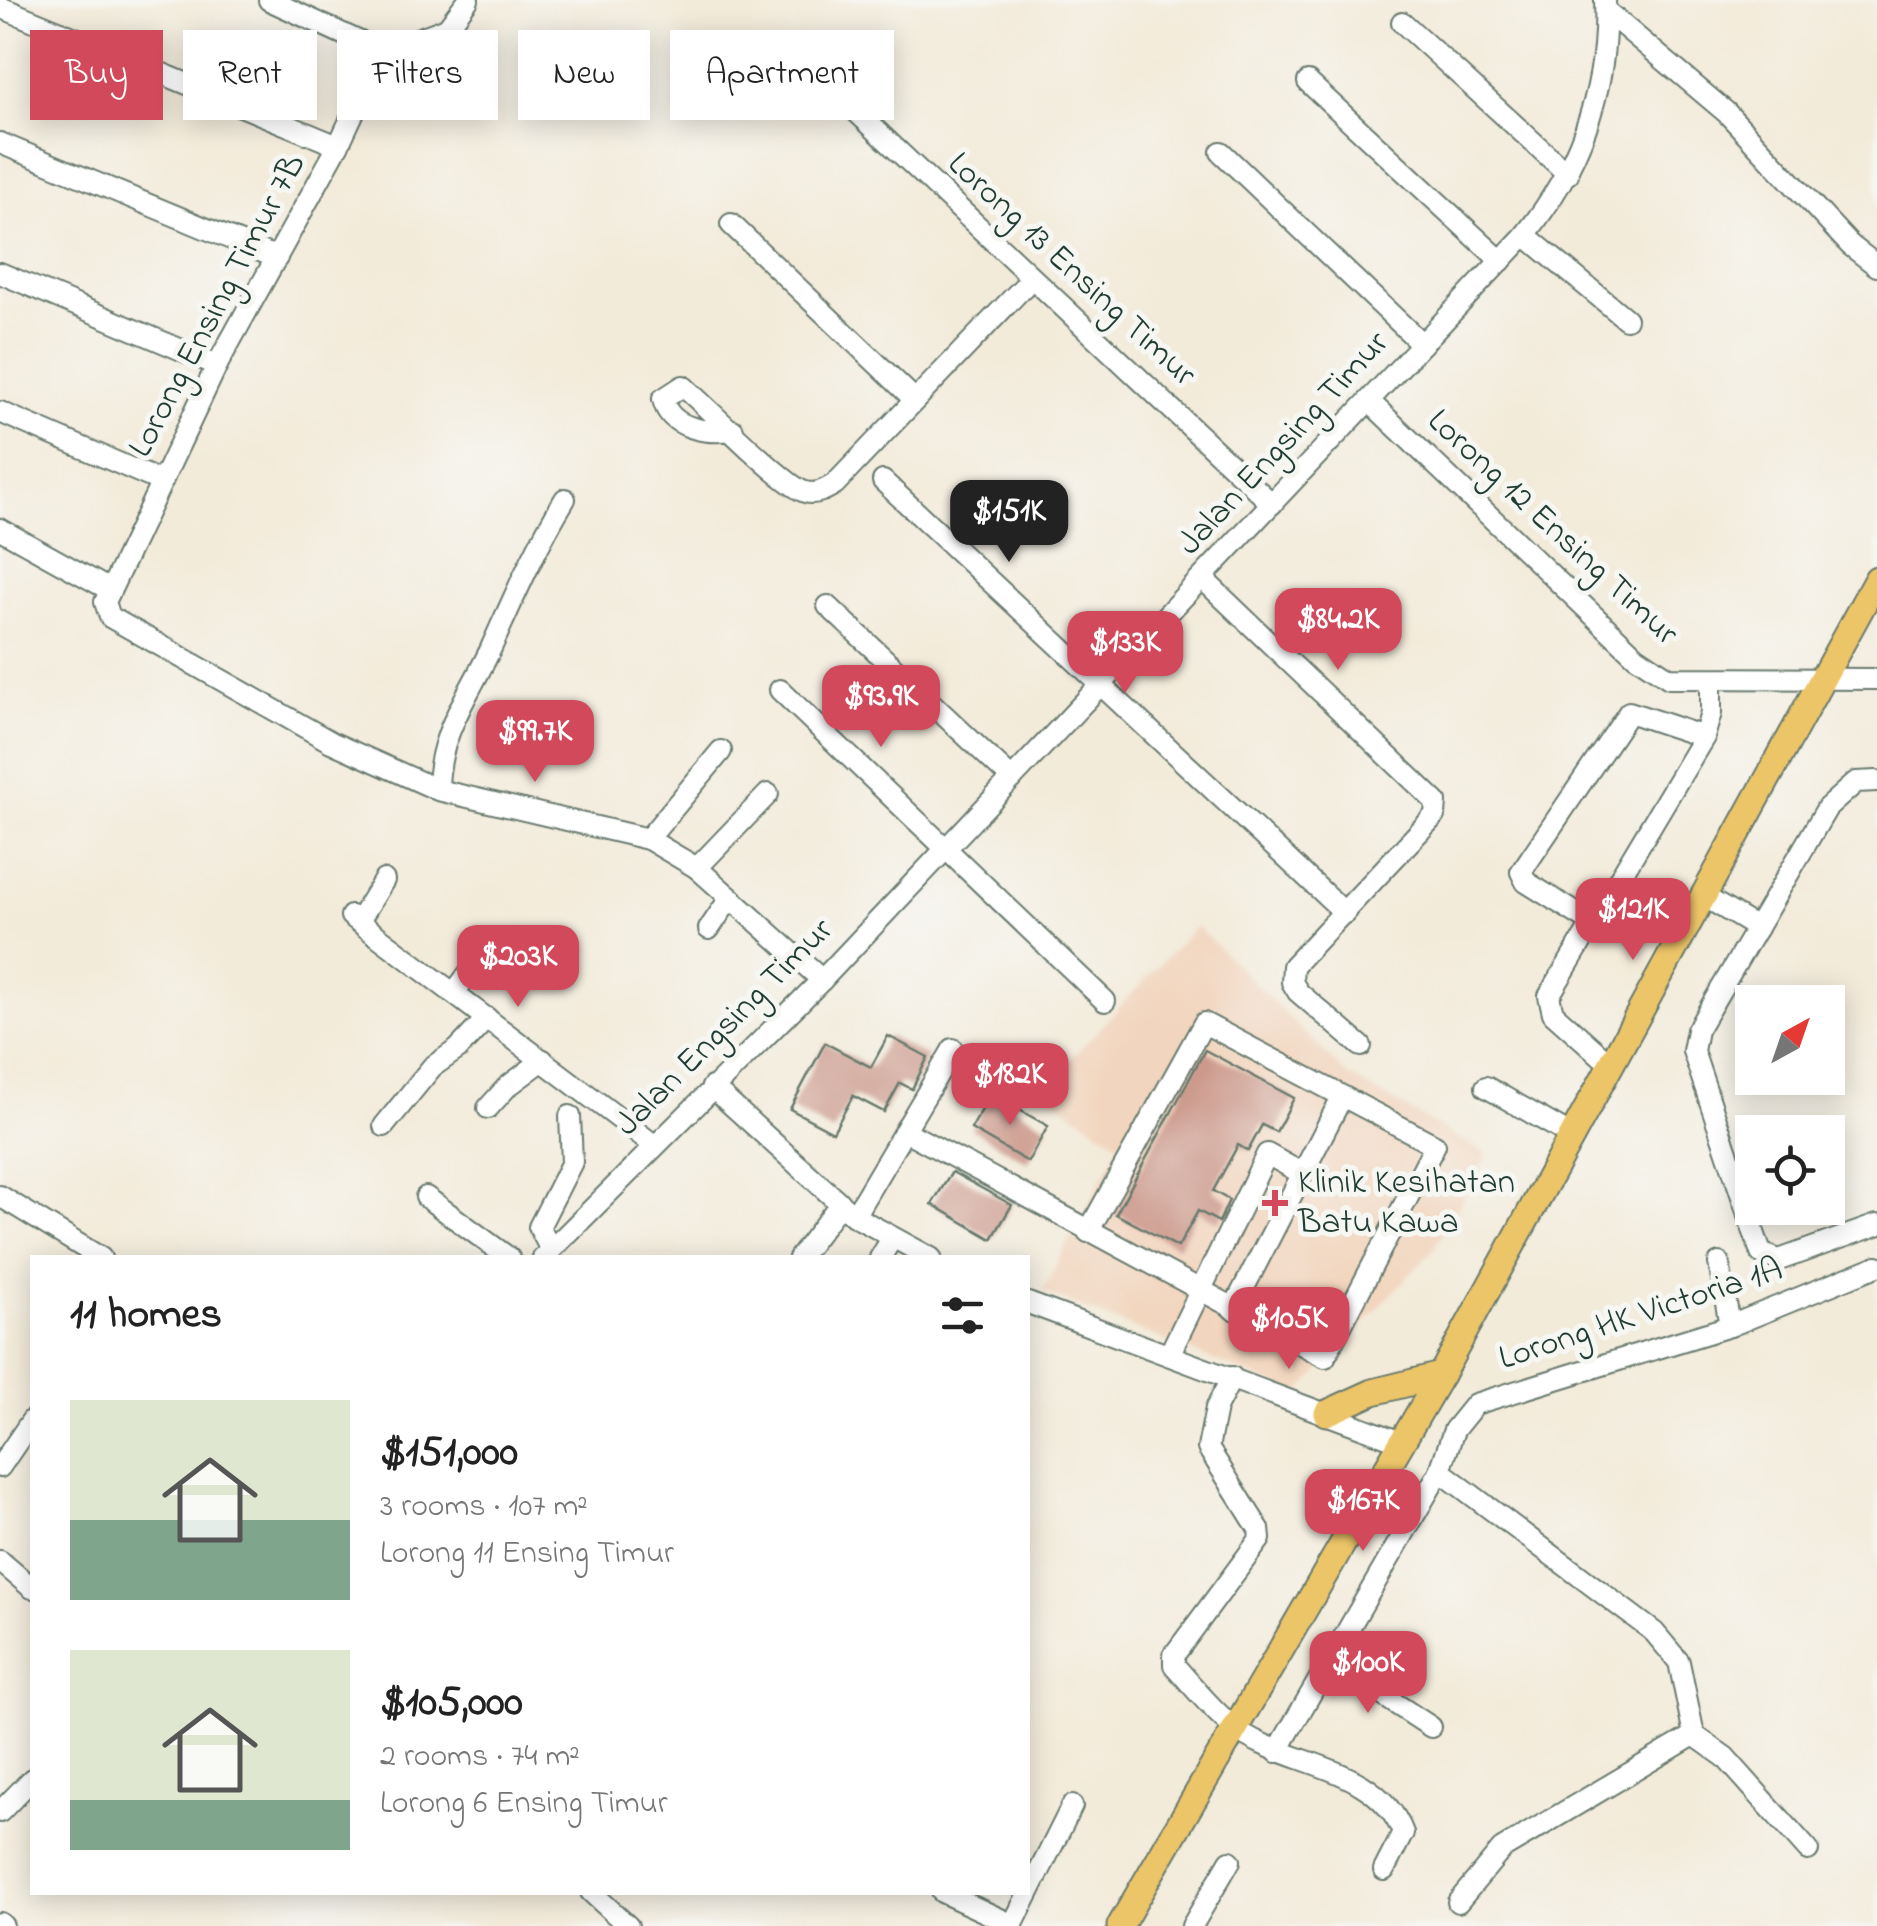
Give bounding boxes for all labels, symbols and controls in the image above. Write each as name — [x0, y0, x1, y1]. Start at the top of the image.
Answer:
chip: Buy — [30, 30, 163, 120]
chip: Rent — [183, 30, 317, 120]
chip: Filters — [337, 30, 498, 120]
chip: New — [518, 30, 650, 120]
chip: Apartment — [670, 30, 894, 120]
street label: Lorong 13 Ensing Timur — [935, 141, 1207, 400]
street label: Lorong Ensing Timur 7B — [116, 145, 320, 467]
street label: Jalan Engsing Timur — [1166, 320, 1402, 568]
street label: Lorong 12 Ensing Timur — [1415, 398, 1689, 659]
pin: $151K — [939, 480, 1079, 565]
text: $151K — [972, 489, 1046, 536]
pin: $84.2K — [1257, 588, 1419, 673]
text: $84.2K — [1297, 597, 1379, 644]
pin: $133K — [1055, 611, 1195, 696]
text: $133K — [1089, 620, 1161, 667]
pin: $93.9K — [800, 665, 962, 750]
text: $93.9K — [844, 674, 918, 721]
pin: $99.7K — [454, 700, 616, 785]
text: $99.7K — [498, 709, 572, 756]
pin: $121K — [1563, 878, 1703, 963]
text: $121K — [1597, 887, 1669, 934]
street label: Jalan Engsing Timur — [604, 907, 846, 1149]
pin: $203K — [448, 925, 588, 1010]
text: $203K — [479, 934, 557, 981]
north arrow — [1735, 985, 1845, 1095]
map controls — [1735, 985, 1845, 1225]
pin: $182K — [940, 1043, 1080, 1128]
text: $182K — [974, 1052, 1046, 1099]
button: locate — [1735, 1115, 1845, 1225]
place label: Klinik Kesihatan Batu Kawa — [1297, 1158, 1515, 1249]
marker: Klinik Kesihatan Batu Kawa — [1262, 1190, 1288, 1216]
street label: Lorong HK Victoria 1A — [1493, 1245, 1789, 1385]
text: 11 homes — [70, 1285, 222, 1346]
pin: $105K — [1219, 1287, 1359, 1372]
icon: filters — [935, 1288, 990, 1343]
text: $105K — [1250, 1296, 1328, 1343]
text: $151,000 — [380, 1423, 518, 1484]
icon: home — [150, 1440, 270, 1560]
pin: $167K — [1293, 1469, 1433, 1554]
text: $167K — [1327, 1478, 1399, 1525]
text: 3 rooms · 107 m² — [380, 1484, 588, 1531]
text: Lorong 11 Ensing Timur — [380, 1531, 674, 1578]
pin: $100K — [1298, 1631, 1438, 1716]
text: $100K — [1332, 1640, 1404, 1687]
text: $105,000 — [380, 1673, 523, 1734]
icon: home — [150, 1690, 270, 1810]
text: 2 rooms · 74 m² — [380, 1734, 580, 1781]
text: Lorong 6 Ensing Timur — [380, 1781, 668, 1828]

